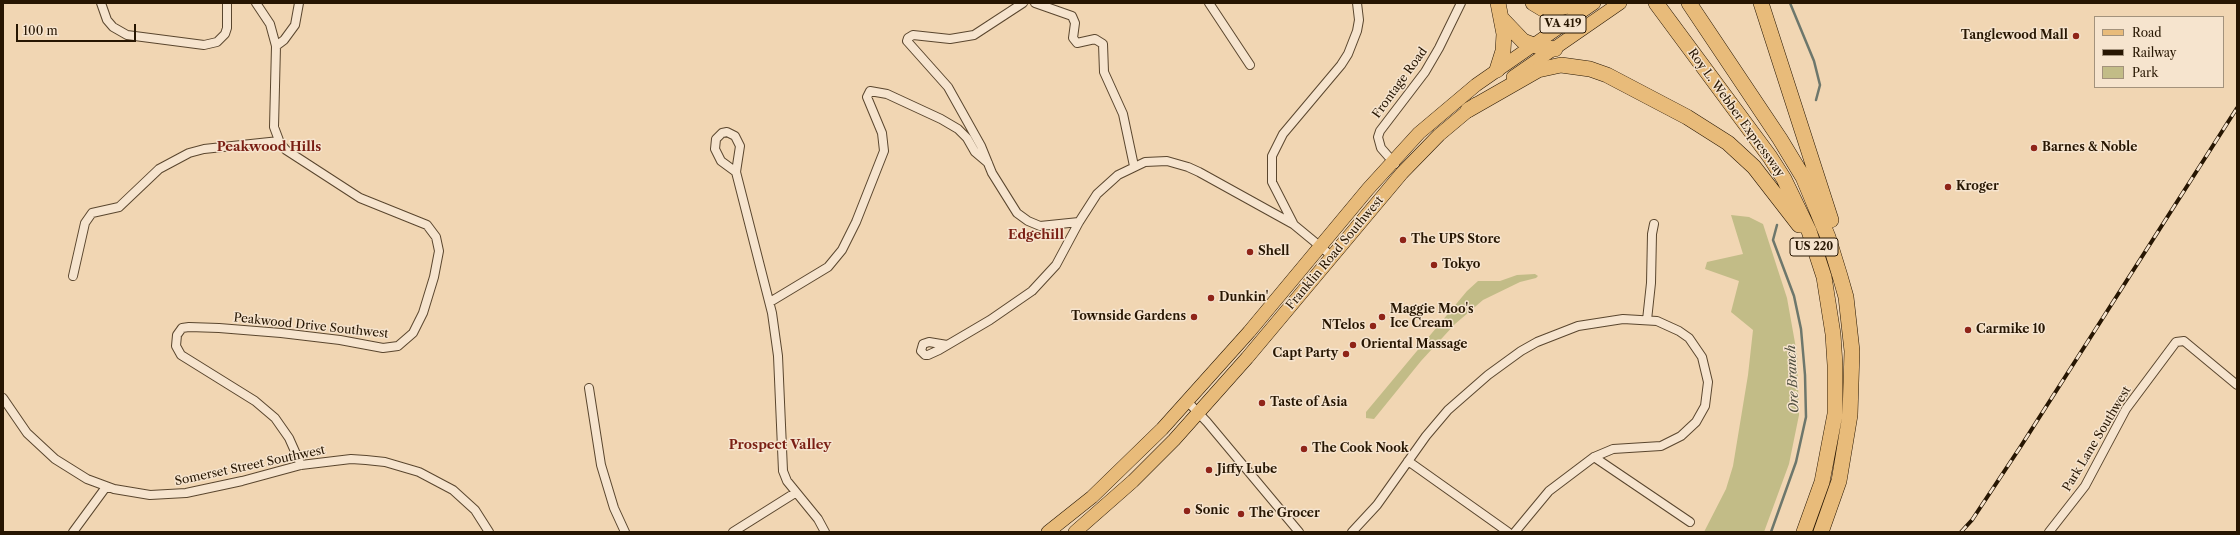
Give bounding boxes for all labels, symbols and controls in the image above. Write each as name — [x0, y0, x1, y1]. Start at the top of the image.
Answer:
road number: VA 419 — [1540, 15, 1586, 33]
scale bar — [18, 16, 138, 42]
legend — [2094, 16, 2224, 88]
text: 100 m — [23, 23, 58, 38]
text: Road — [2132, 25, 2162, 40]
place label: Tanglewood Mall — [1961, 29, 2068, 43]
marker: Tanglewood Mall — [2071, 31, 2081, 41]
street label: Frontage Road — [1369, 45, 1431, 121]
text: Railway — [2132, 45, 2177, 60]
street label: Roy L. Webber Expressway — [1685, 46, 1787, 180]
text: Park — [2132, 65, 2158, 80]
district label: Peakwood Hills — [217, 139, 321, 155]
place label: Barnes & Noble — [2042, 141, 2137, 155]
marker: Barnes & Noble — [2029, 143, 2039, 153]
place label: Kroger — [1956, 180, 1999, 194]
marker: Kroger — [1943, 182, 1953, 192]
street label: Franklin Road Southwest — [1283, 193, 1387, 313]
district label: Edgehill — [1008, 227, 1064, 243]
place label: The UPS Store — [1411, 233, 1500, 247]
marker: The UPS Store — [1398, 235, 1408, 245]
road number: US 220 — [1790, 238, 1838, 256]
place label: Shell — [1258, 245, 1290, 259]
marker: Shell — [1245, 247, 1255, 257]
place label: Tokyo — [1442, 258, 1480, 272]
marker: Tokyo — [1429, 260, 1439, 270]
place label: Dunkin' — [1219, 291, 1268, 305]
marker: Dunkin' — [1206, 293, 1216, 303]
place label: Maggie Moo's Ice Cream — [1390, 303, 1474, 331]
place label: Townside Gardens — [1071, 310, 1186, 324]
street label: Peakwood Drive Southwest — [233, 311, 389, 341]
marker: Townside Gardens — [1189, 312, 1199, 322]
marker: Maggie Moo's Ice Cream — [1377, 312, 1387, 322]
place label: NTelos — [1322, 319, 1365, 333]
marker: NTelos — [1368, 321, 1378, 331]
place label: Carmike 10 — [1976, 323, 2045, 337]
marker: Carmike 10 — [1963, 325, 1973, 335]
place label: Oriental Massage — [1361, 338, 1468, 352]
marker: Oriental Massage — [1348, 340, 1358, 350]
water label: Ore Branch — [1783, 344, 1803, 414]
place label: Capt Party — [1273, 347, 1338, 361]
marker: Capt Party — [1341, 349, 1351, 359]
street label: Park Lane Southwest — [2060, 384, 2134, 494]
place label: Taste of Asia — [1270, 396, 1347, 410]
marker: Taste of Asia — [1257, 398, 1267, 408]
district label: Prospect Valley — [729, 437, 831, 453]
place label: The Cook Nook — [1312, 442, 1409, 456]
street label: Somerset Street Southwest — [174, 443, 326, 489]
marker: The Cook Nook — [1299, 444, 1309, 454]
place label: Jiffy Lube — [1217, 463, 1277, 477]
marker: Jiffy Lube — [1204, 465, 1214, 475]
place label: Sonic — [1195, 504, 1229, 518]
marker: Sonic — [1182, 506, 1192, 516]
place label: The Grocer — [1249, 507, 1320, 521]
marker: The Grocer — [1236, 509, 1246, 519]

